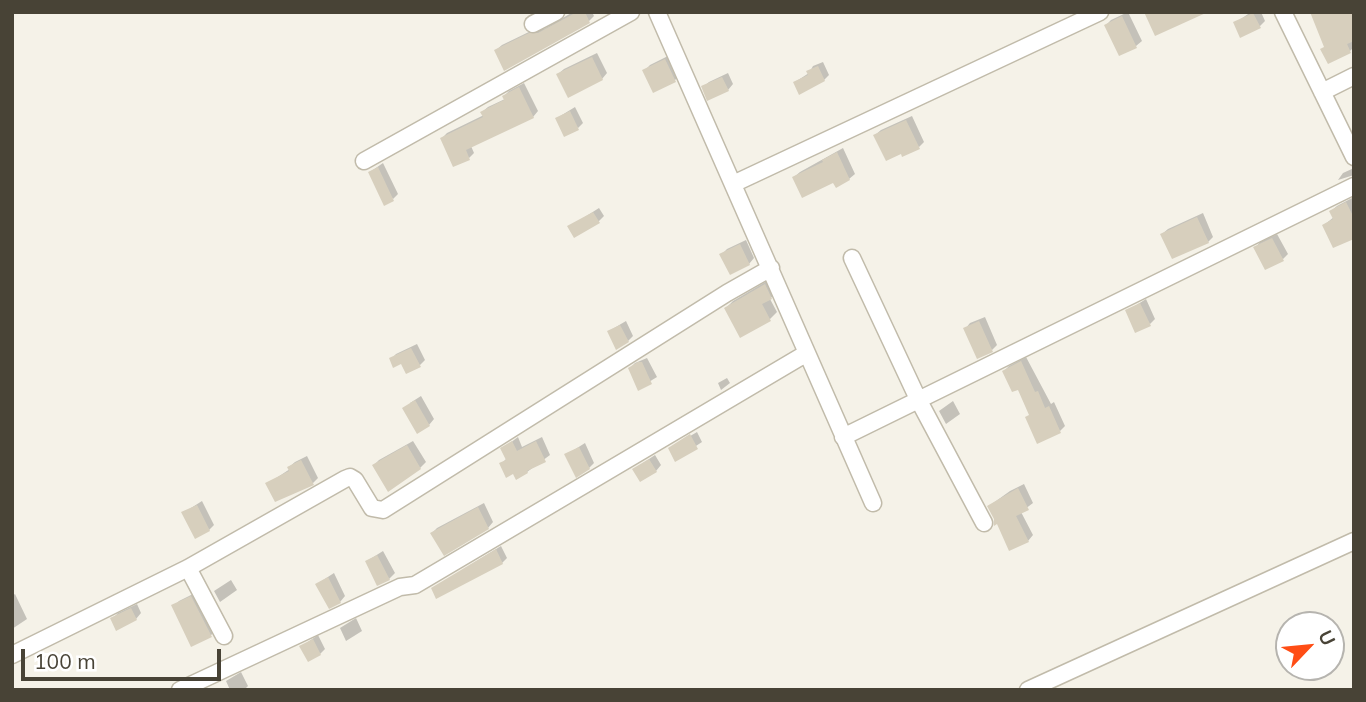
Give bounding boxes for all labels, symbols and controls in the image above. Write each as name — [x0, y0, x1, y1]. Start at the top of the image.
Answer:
north arrow — [1275, 611, 1345, 681]
text: U — [1313, 626, 1341, 649]
scale bar — [24, 636, 224, 680]
text: 100 m — [34, 648, 96, 674]

